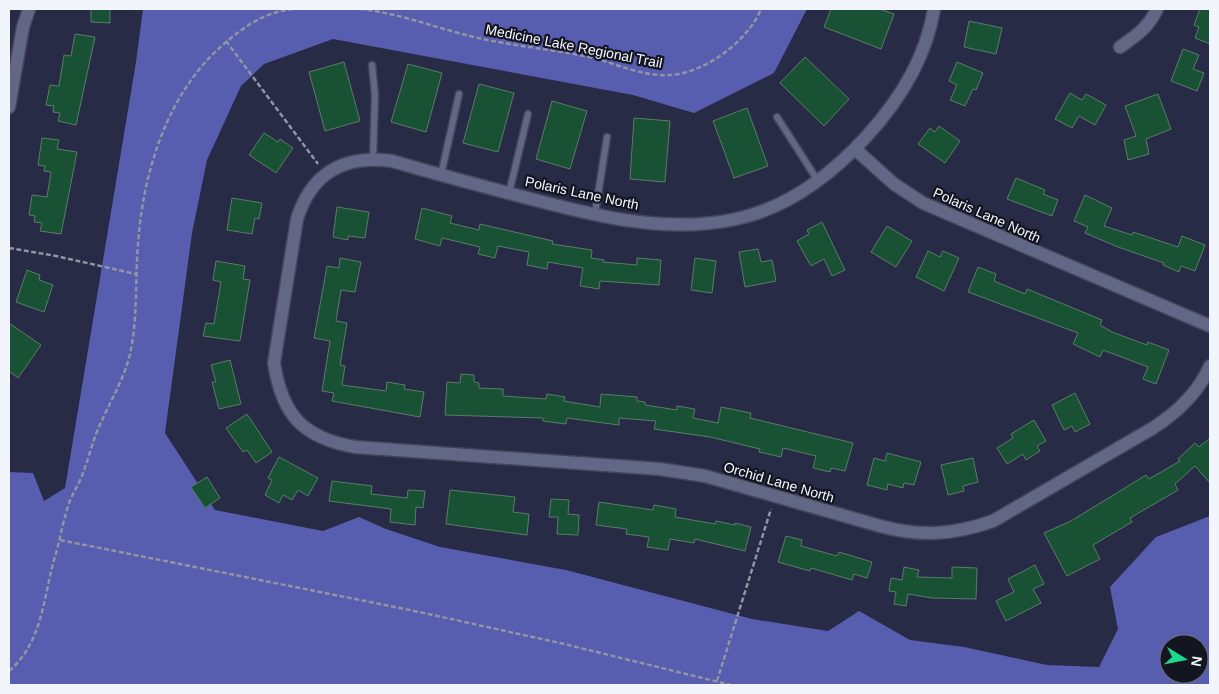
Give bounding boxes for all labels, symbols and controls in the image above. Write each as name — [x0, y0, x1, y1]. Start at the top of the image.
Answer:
street label: Medicine Lake Regional Trail — [484, 21, 664, 71]
street label: Polaris Lane North — [524, 173, 640, 213]
street label: Polaris Lane North — [931, 184, 1043, 246]
street label: Orchid Lane North — [722, 459, 836, 505]
north arrow — [1159, 634, 1209, 684]
text: N — [1188, 655, 1206, 668]

